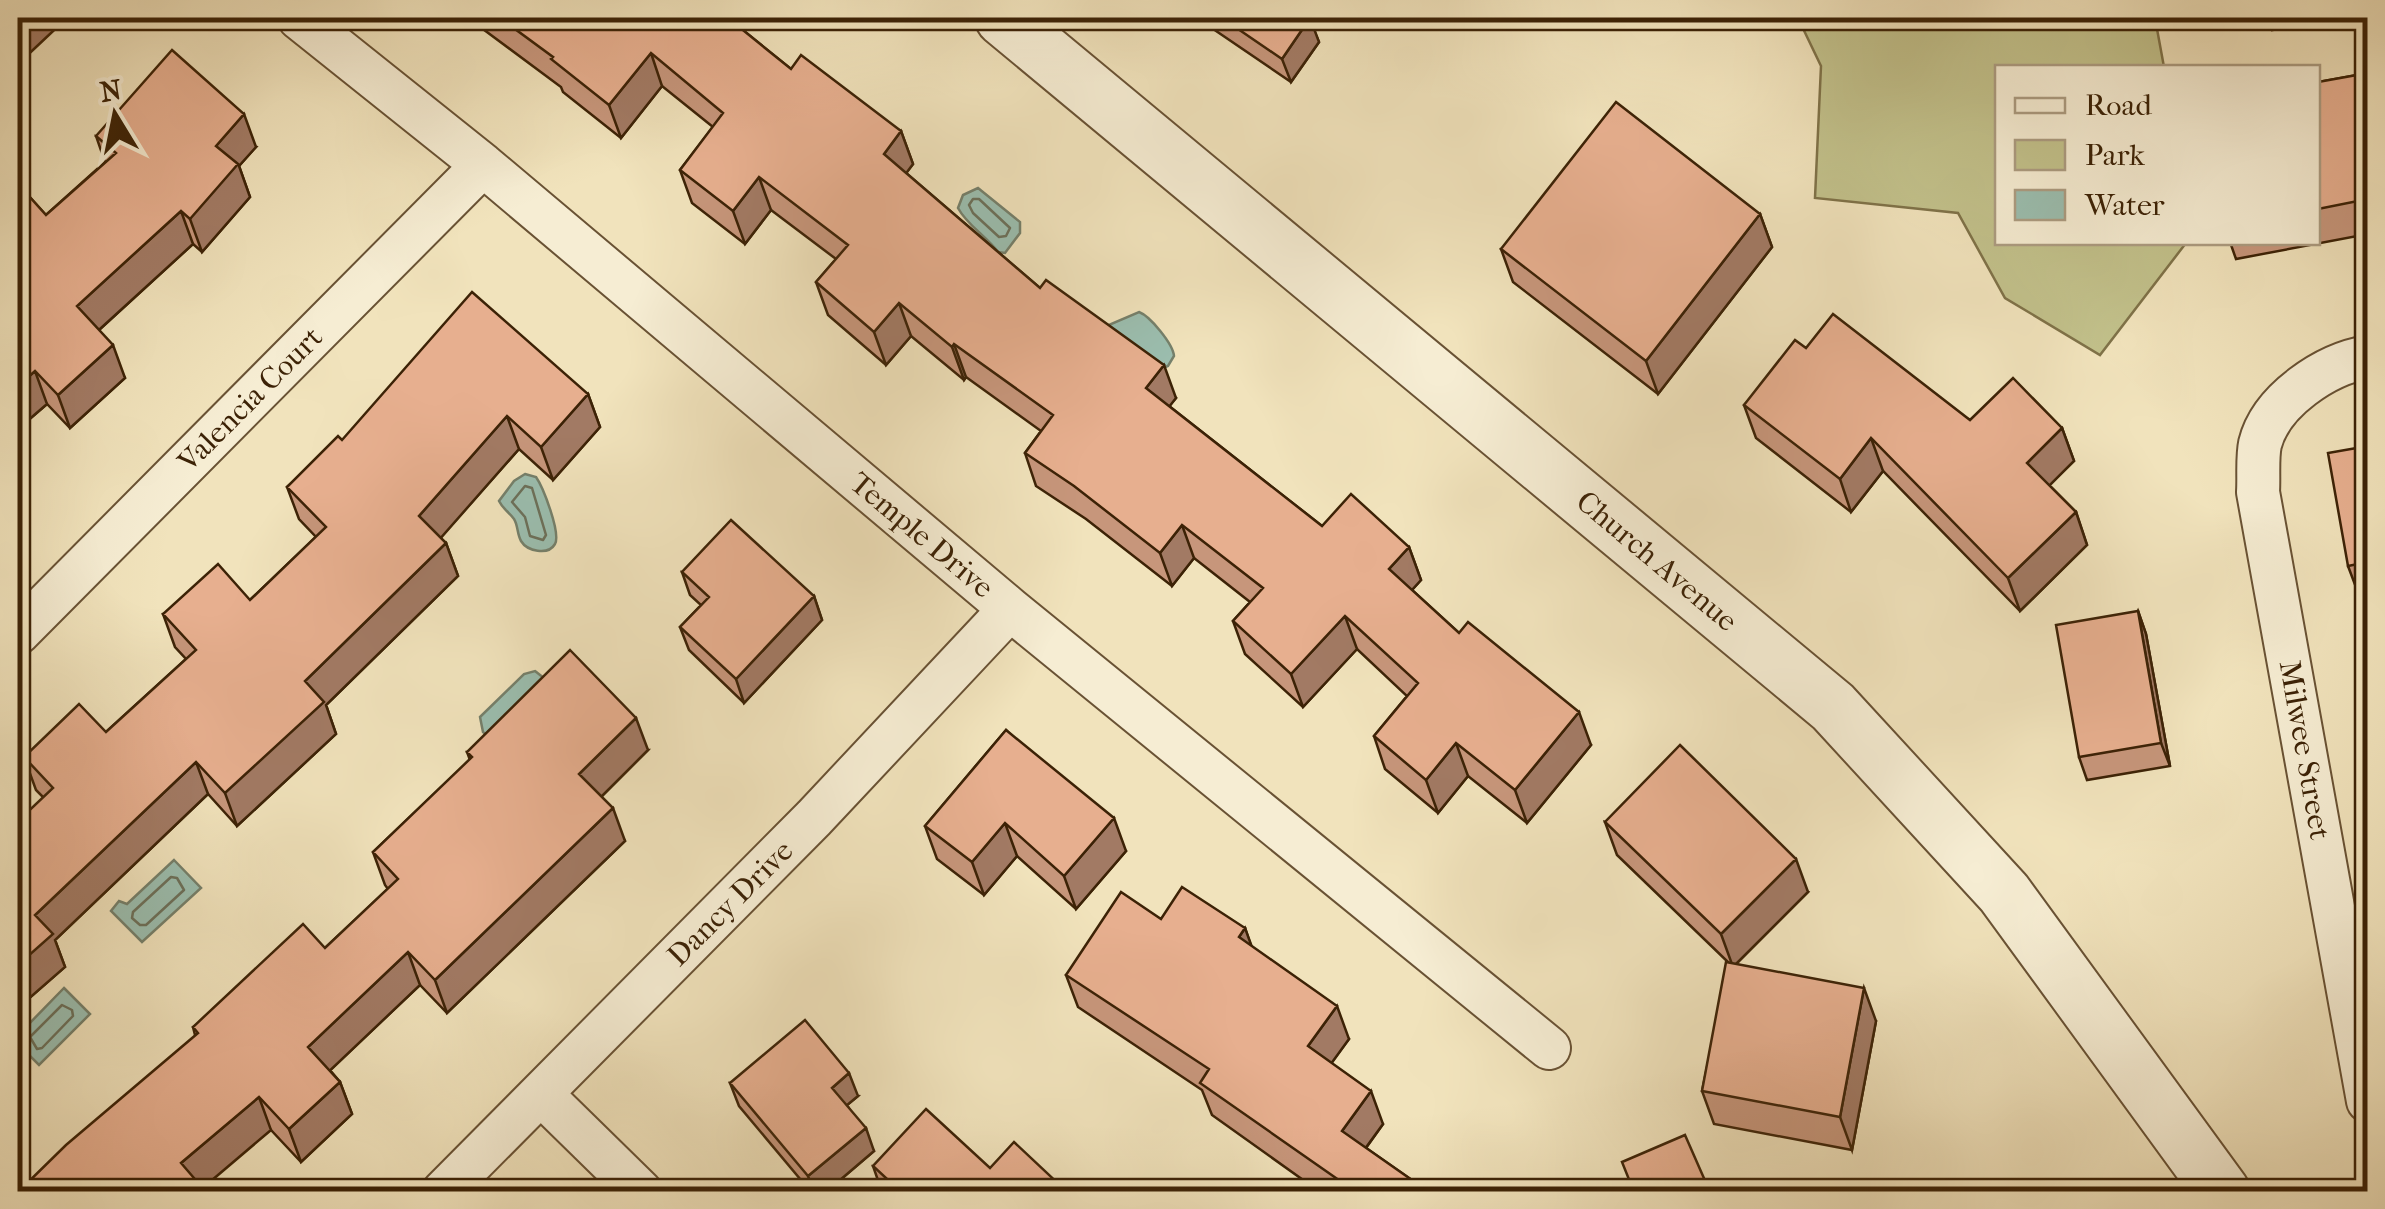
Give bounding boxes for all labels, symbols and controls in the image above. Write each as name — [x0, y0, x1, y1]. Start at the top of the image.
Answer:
north arrow — [65, 65, 165, 165]
legend — [1995, 65, 2320, 245]
text: N — [97, 73, 125, 109]
text: Road — [2085, 88, 2152, 123]
text: Park — [2085, 138, 2145, 173]
text: Water — [2084, 188, 2165, 223]
street label: Valencia Court — [170, 320, 330, 480]
street label: Temple Drive — [843, 465, 1001, 605]
street label: Church Avenue — [1569, 484, 1744, 639]
street label: Milwee Street — [2272, 658, 2338, 843]
street label: Dancy Drive — [660, 833, 800, 973]

